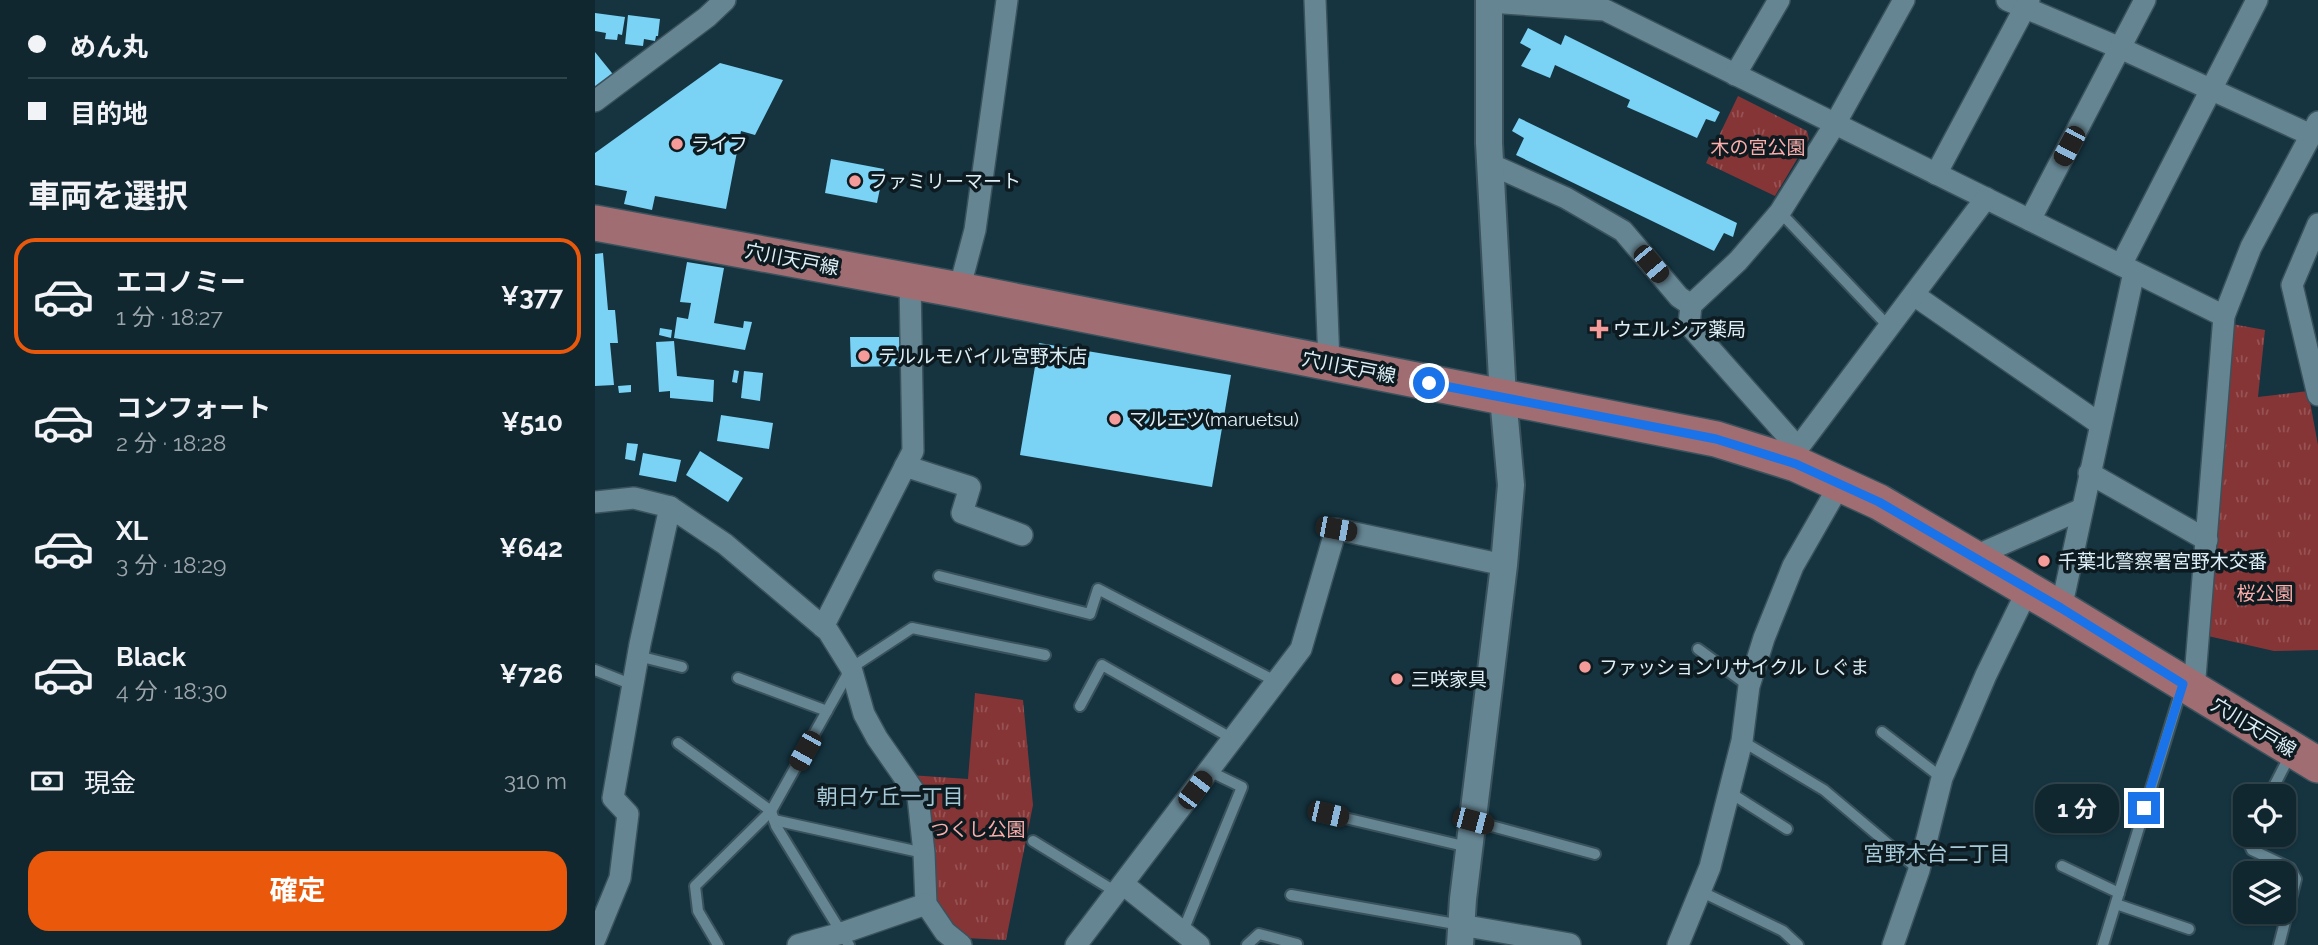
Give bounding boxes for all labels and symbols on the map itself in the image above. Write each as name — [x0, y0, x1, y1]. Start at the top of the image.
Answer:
car — [2050, 123, 2089, 169]
place label: ライフ — [691, 133, 748, 155]
marker: ライフ — [669, 136, 685, 152]
park label: 木の宮公園 — [1710, 136, 1806, 158]
place label: ファミリーマート — [869, 170, 1021, 192]
marker: ファミリーマート — [847, 173, 863, 189]
street label: 穴川天戸線 — [743, 239, 841, 279]
car — [1630, 241, 1673, 287]
place label: ウエルシア薬局 — [1613, 318, 1746, 340]
marker: ウエルシア薬局 — [1591, 321, 1607, 337]
place label: テルルモバイル宮野木店 — [878, 345, 1087, 367]
street label: 穴川天戸線 — [1300, 347, 1398, 387]
marker: テルルモバイル宮野木店 — [856, 348, 872, 364]
route start — [1413, 367, 1445, 399]
place label: マルエツ(maruetsu) — [1129, 408, 1299, 430]
marker: マルエツ(maruetsu) — [1107, 411, 1123, 427]
car — [1314, 515, 1359, 543]
place label: 千葉北警察署宮野木交番 — [2058, 550, 2267, 572]
marker: 千葉北警察署宮野木交番 — [2036, 553, 2052, 569]
park label: 桜公園 — [2236, 582, 2294, 604]
place label: ファッションリサイクル しぐま — [1599, 656, 1869, 678]
marker: ファッションリサイクル しぐま — [1577, 659, 1593, 675]
place label: 三咲家具 — [1411, 668, 1487, 690]
marker: 三咲家具 — [1389, 671, 1405, 687]
street label: 穴川天戸線 — [2208, 693, 2300, 761]
car — [786, 728, 825, 774]
car — [1174, 767, 1217, 813]
district label: 朝日ケ丘一丁目 — [817, 784, 964, 809]
callout: 1 分 — [2035, 784, 2119, 832]
route end — [2128, 792, 2160, 824]
car — [1306, 799, 1351, 829]
car — [1450, 805, 1497, 837]
park label: つくし公園 — [930, 818, 1026, 840]
district label: 宮野木台二丁目 — [1864, 841, 2011, 866]

